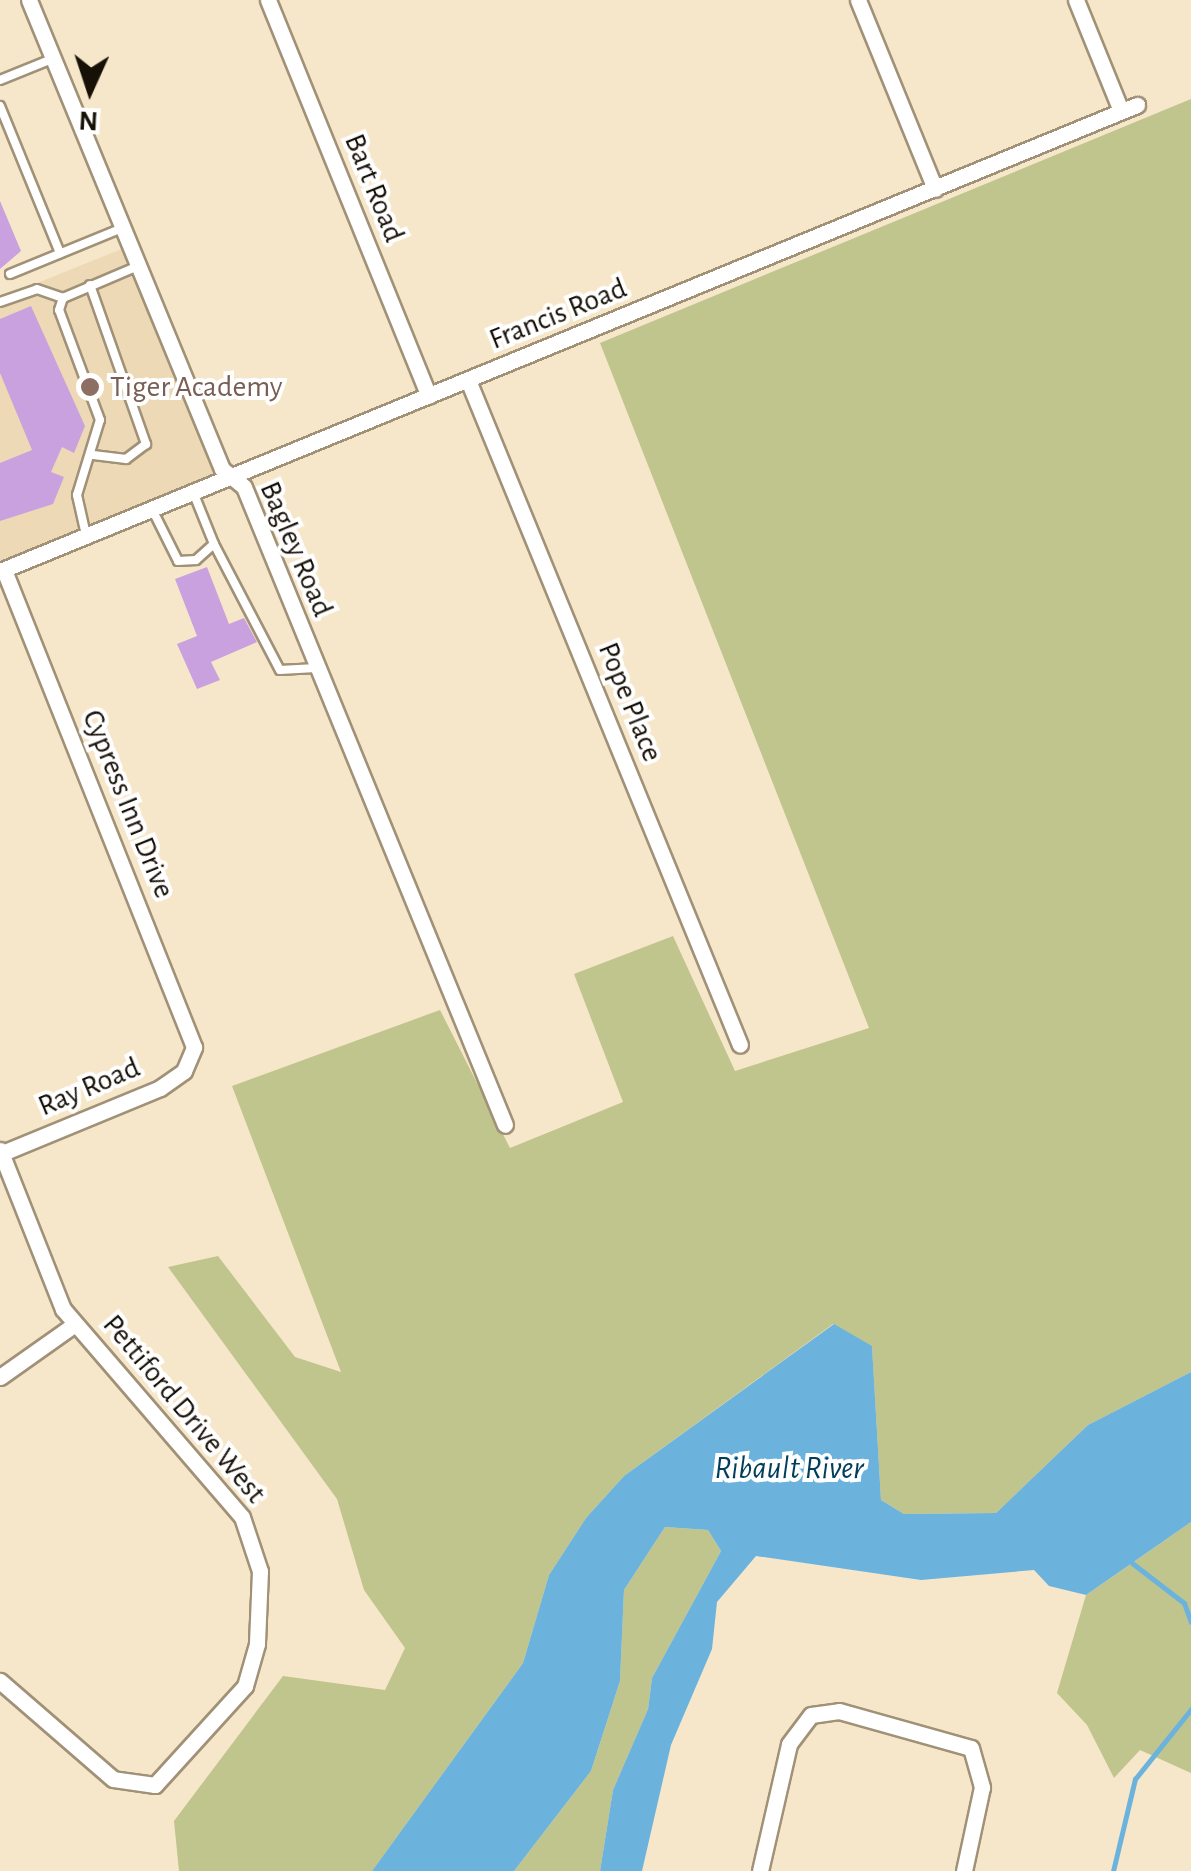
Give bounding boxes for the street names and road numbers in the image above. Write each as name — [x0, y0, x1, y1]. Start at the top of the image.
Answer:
street label: Bart Road — [336, 129, 412, 247]
street label: Francis Road — [484, 270, 632, 358]
street label: Bagley Road — [251, 476, 341, 622]
street label: Pope Place — [590, 637, 670, 767]
street label: Cypress Inn Drive — [74, 705, 182, 903]
street label: Ray Road — [33, 1050, 145, 1124]
street label: Pettiford Drive West — [95, 1307, 273, 1511]

